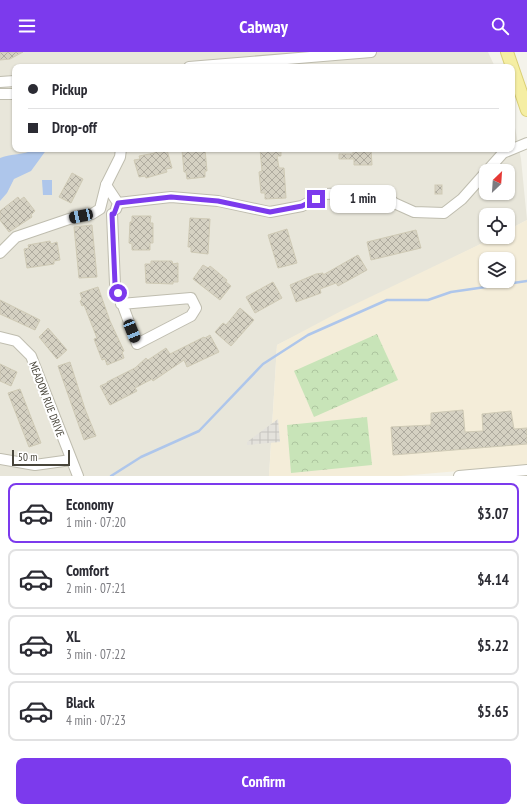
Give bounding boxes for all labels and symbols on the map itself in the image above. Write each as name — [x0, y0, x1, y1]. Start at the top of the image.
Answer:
north arrow — [479, 164, 515, 200]
callout: 1 min — [330, 185, 396, 213]
route end — [307, 190, 325, 208]
car — [68, 208, 94, 224]
route start — [109, 284, 127, 302]
car — [122, 318, 142, 344]
street label: MEADOW RUE DRIVE — [26, 359, 68, 439]
scale bar — [12, 448, 70, 467]

